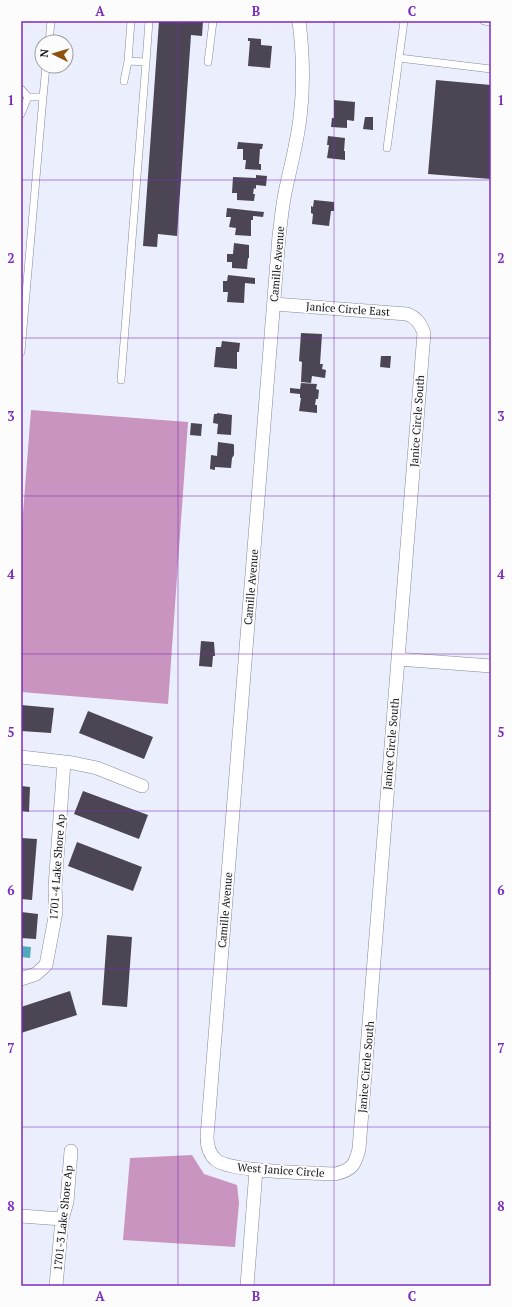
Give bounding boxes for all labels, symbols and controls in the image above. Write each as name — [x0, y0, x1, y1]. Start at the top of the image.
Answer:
text: A — [95, 2, 105, 20]
text: B — [252, 2, 260, 20]
text: C — [408, 2, 416, 20]
north arrow — [34, 34, 74, 74]
text: N — [37, 48, 51, 58]
text: 1 — [7, 91, 15, 109]
text: 1 — [497, 91, 505, 109]
street label: Camille Avenue — [267, 225, 287, 303]
text: 2 — [7, 249, 15, 267]
text: 2 — [497, 249, 505, 267]
street label: Janice Circle East — [305, 299, 391, 319]
street label: Janice Circle South — [407, 374, 427, 468]
text: 3 — [7, 407, 15, 425]
text: 3 — [497, 407, 505, 425]
street label: Camille Avenue — [241, 548, 261, 626]
text: 4 — [7, 565, 15, 583]
text: 4 — [497, 565, 505, 583]
street label: Janice Circle South — [380, 697, 402, 791]
text: 5 — [7, 723, 15, 741]
text: 5 — [497, 723, 505, 741]
street label: 1701-4 Lake Shore Ap — [46, 813, 68, 921]
street label: Camille Avenue — [215, 871, 235, 949]
text: 6 — [7, 881, 15, 899]
text: 6 — [497, 881, 505, 899]
street label: Janice Circle South — [355, 1020, 377, 1114]
text: 7 — [7, 1039, 15, 1057]
text: 7 — [497, 1039, 505, 1057]
street label: West Janice Circle — [237, 1160, 326, 1180]
street label: 1701-3 Lake Shore Ap — [50, 1164, 76, 1272]
text: 8 — [7, 1197, 15, 1215]
text: 8 — [497, 1197, 505, 1215]
text: A — [95, 1287, 105, 1305]
text: B — [252, 1287, 260, 1305]
text: C — [408, 1287, 416, 1305]

